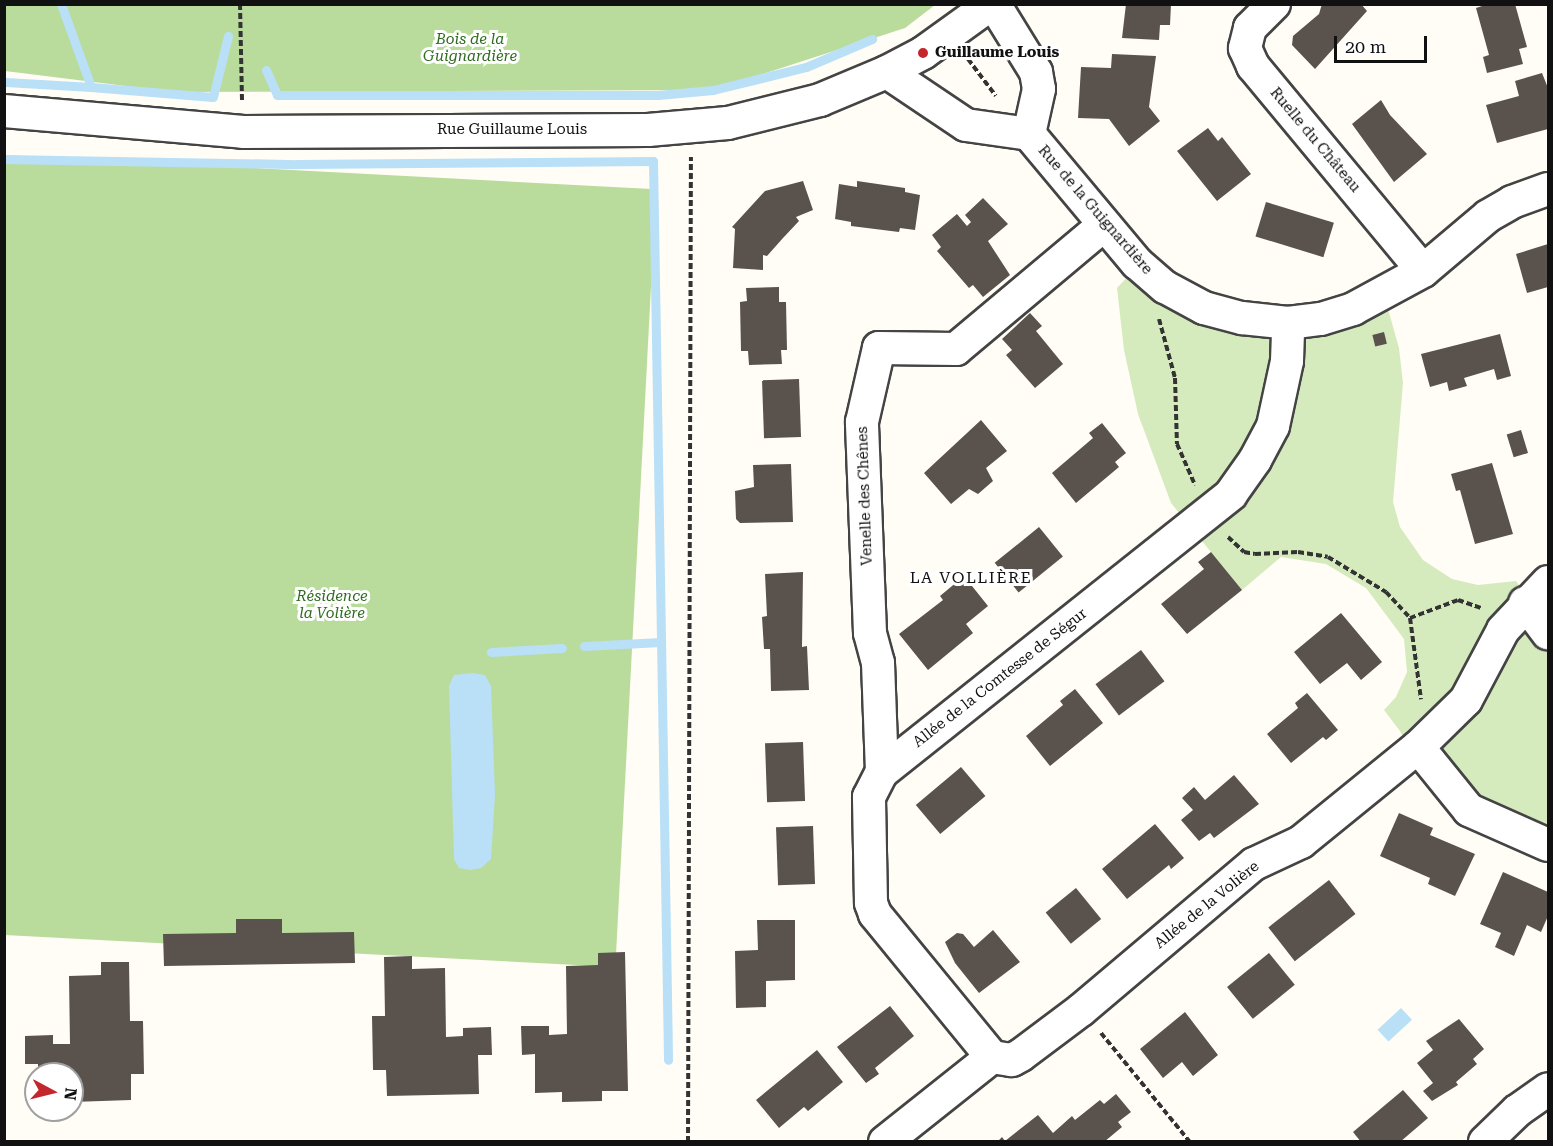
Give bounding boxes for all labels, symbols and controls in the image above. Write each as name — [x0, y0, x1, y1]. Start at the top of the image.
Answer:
scale bar — [1337, 24, 1430, 62]
park label: Bois de la Guignardière — [423, 30, 517, 65]
text: 20 m — [1345, 36, 1386, 57]
place label: Guillaume Louis — [935, 44, 1059, 62]
marker: Guillaume Louis — [916, 46, 930, 60]
street label: Ruelle du Château — [1266, 84, 1364, 196]
street label: Rue Guillaume Louis — [437, 121, 587, 139]
street label: Rue de la Guignardière — [1034, 142, 1156, 278]
street label: Venelle des Chênes — [854, 426, 876, 566]
district label: LA VOLLIÈRE — [910, 568, 1032, 588]
park label: Résidence la Volière — [296, 587, 368, 622]
street label: Allée de la Comtesse de Ségur — [910, 605, 1090, 751]
street label: Allée de la Volière — [1151, 857, 1263, 953]
north arrow — [24, 1062, 84, 1122]
text: N — [60, 1087, 81, 1101]

